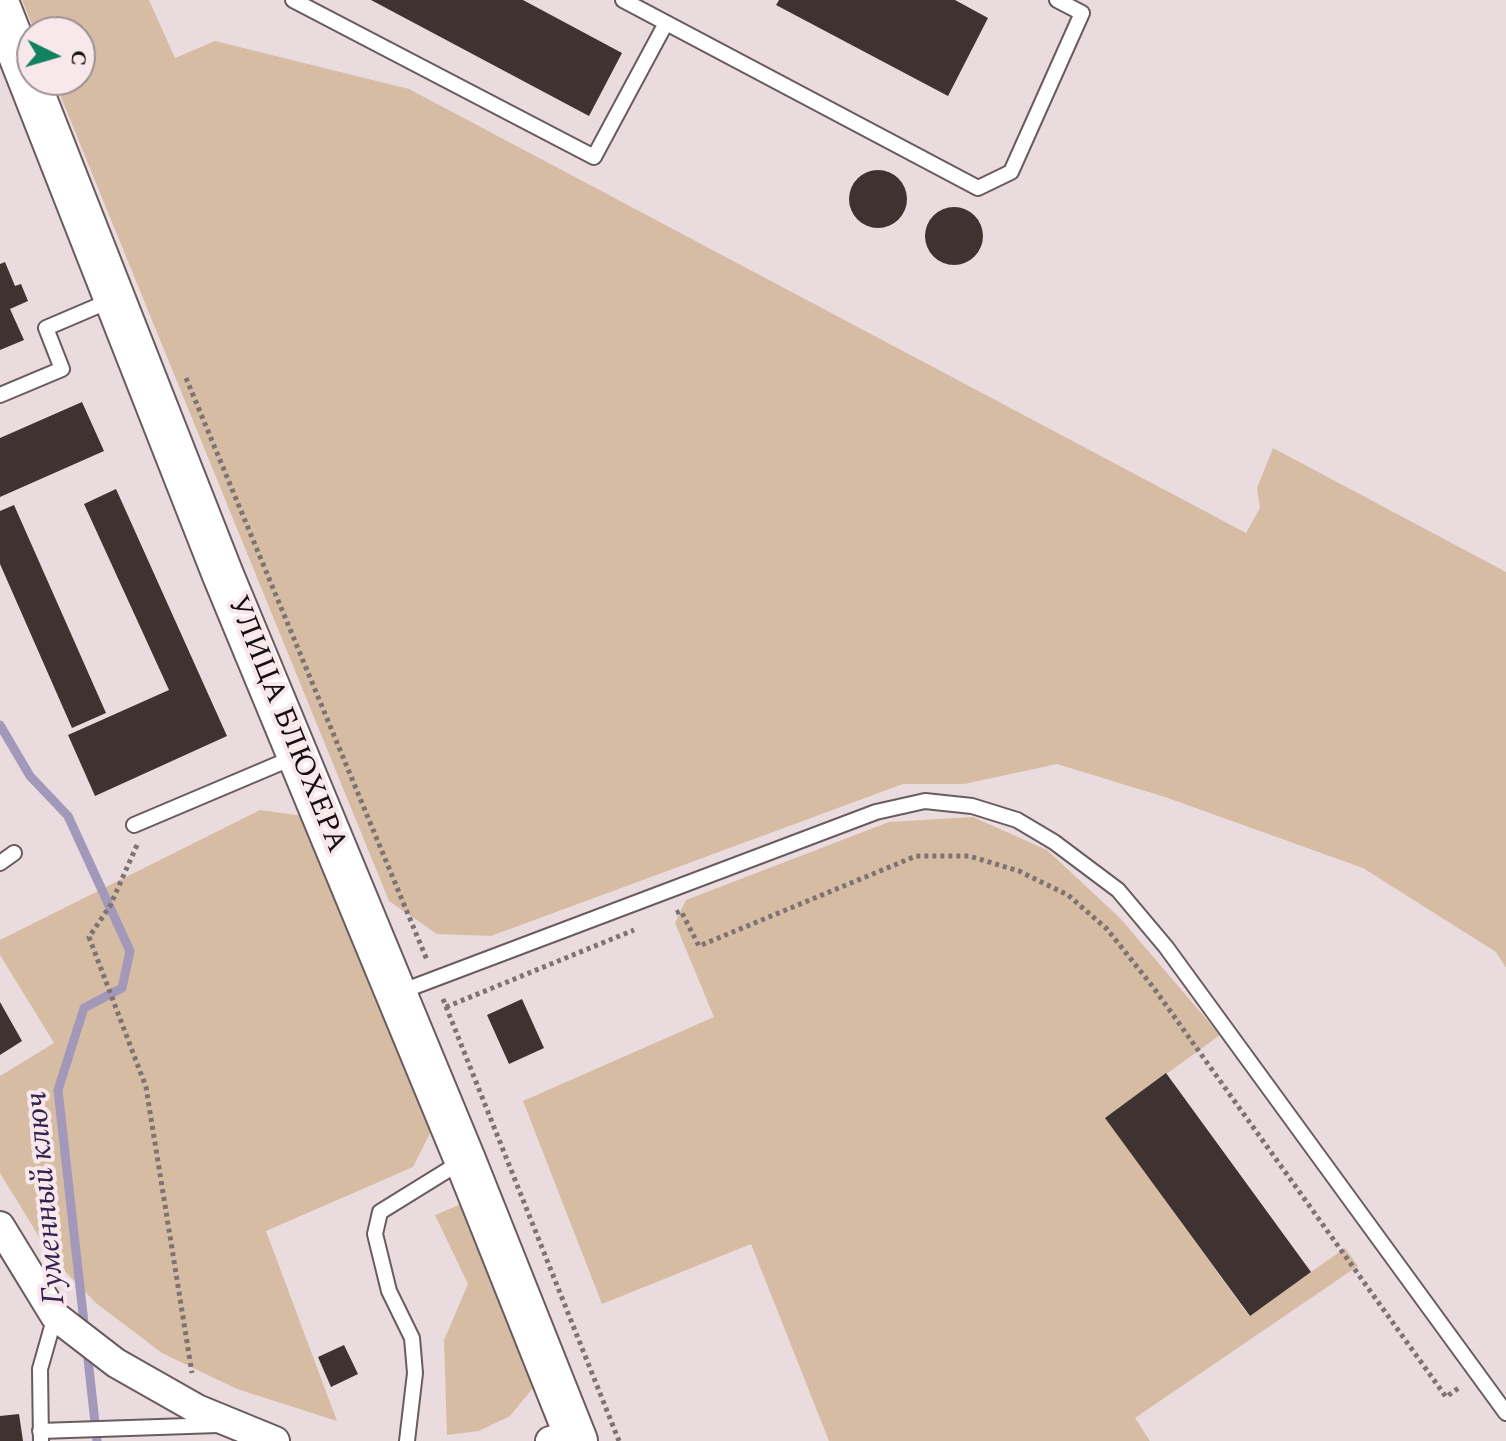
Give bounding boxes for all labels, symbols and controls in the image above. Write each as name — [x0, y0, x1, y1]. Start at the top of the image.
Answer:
north arrow — [16, 16, 96, 96]
text: С — [61, 49, 96, 67]
street label: УЛИЦА БЛЮХЕРА — [217, 591, 353, 859]
water label: Гуменный ключ — [20, 1090, 76, 1306]

